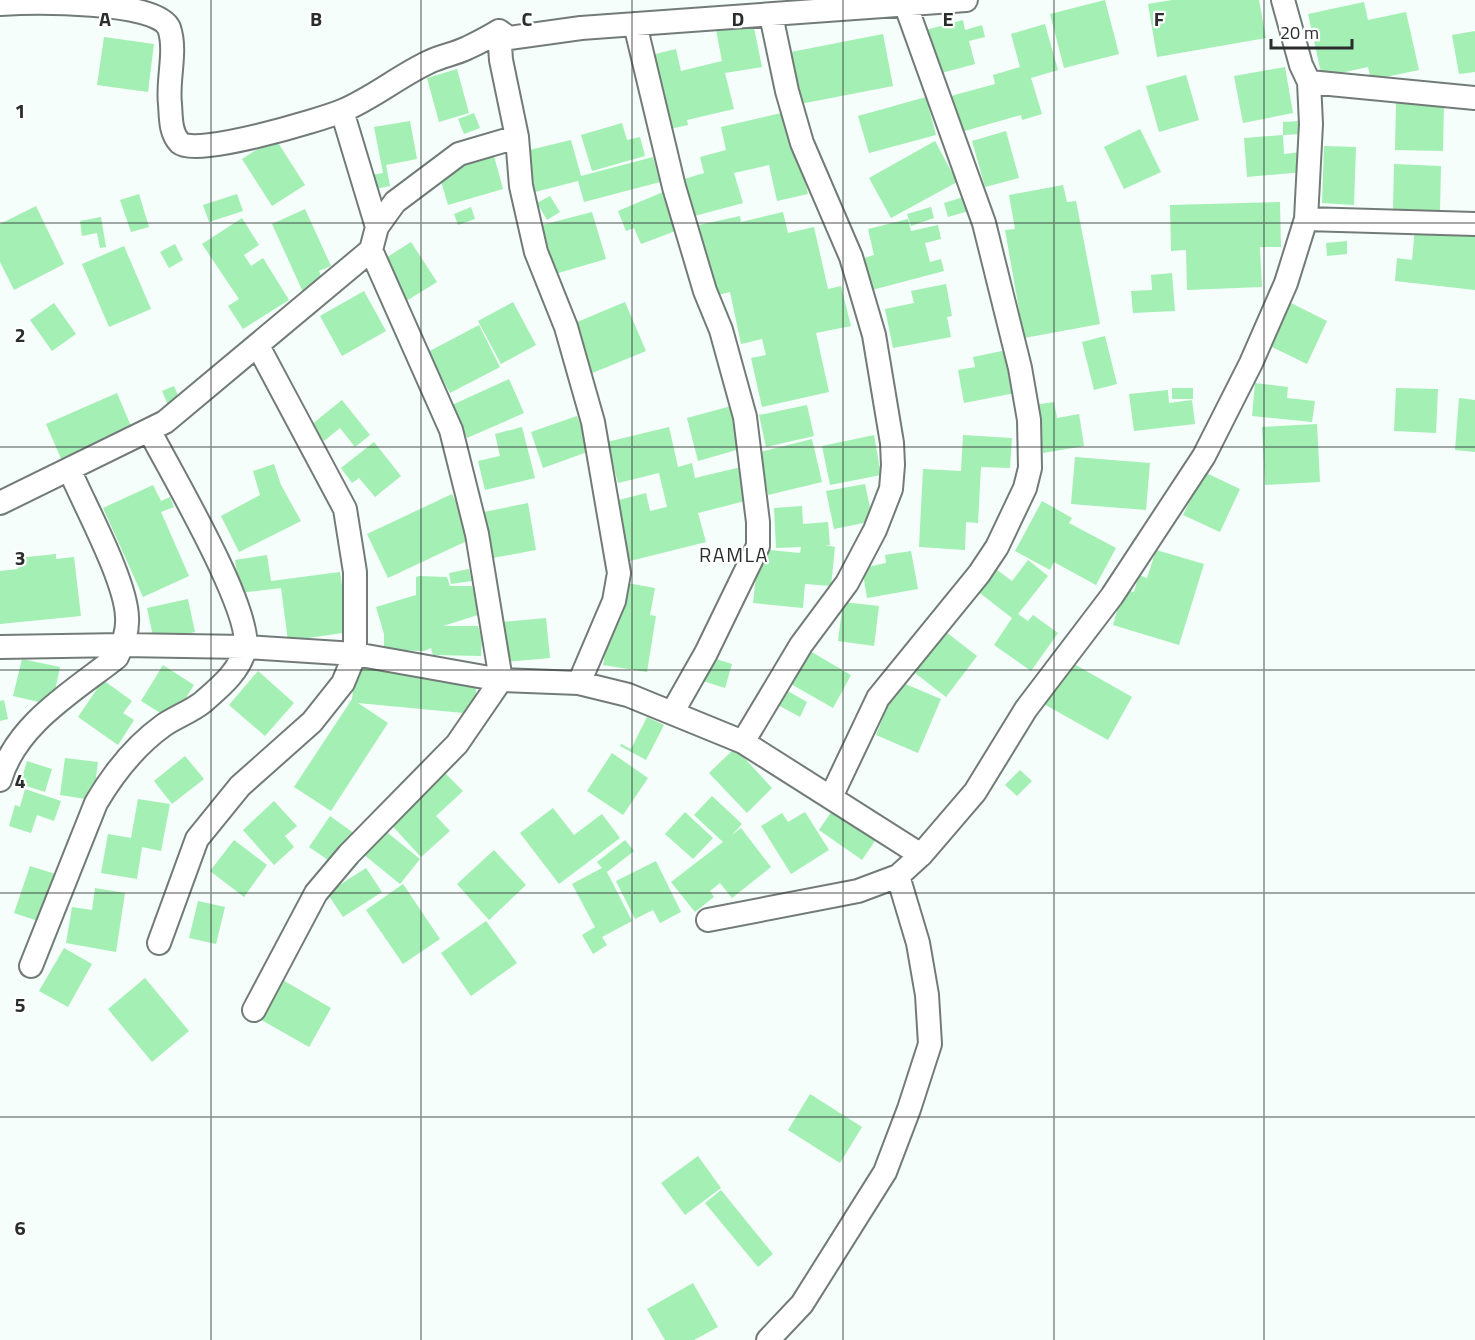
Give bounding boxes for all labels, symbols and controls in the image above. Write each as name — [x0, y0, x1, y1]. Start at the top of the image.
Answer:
text: A — [99, 3, 111, 34]
text: B — [310, 3, 322, 34]
text: C — [522, 3, 533, 34]
text: D — [732, 3, 744, 34]
text: E — [942, 3, 954, 34]
text: F — [1154, 3, 1165, 34]
scale bar — [1271, 12, 1352, 50]
text: 20 m — [1280, 19, 1319, 46]
text: 1 — [14, 95, 26, 126]
text: 2 — [14, 319, 26, 350]
district label: RAMLA — [699, 539, 769, 570]
text: 3 — [14, 542, 26, 573]
text: 4 — [14, 765, 26, 796]
text: 5 — [14, 989, 26, 1020]
text: 6 — [14, 1212, 26, 1243]

